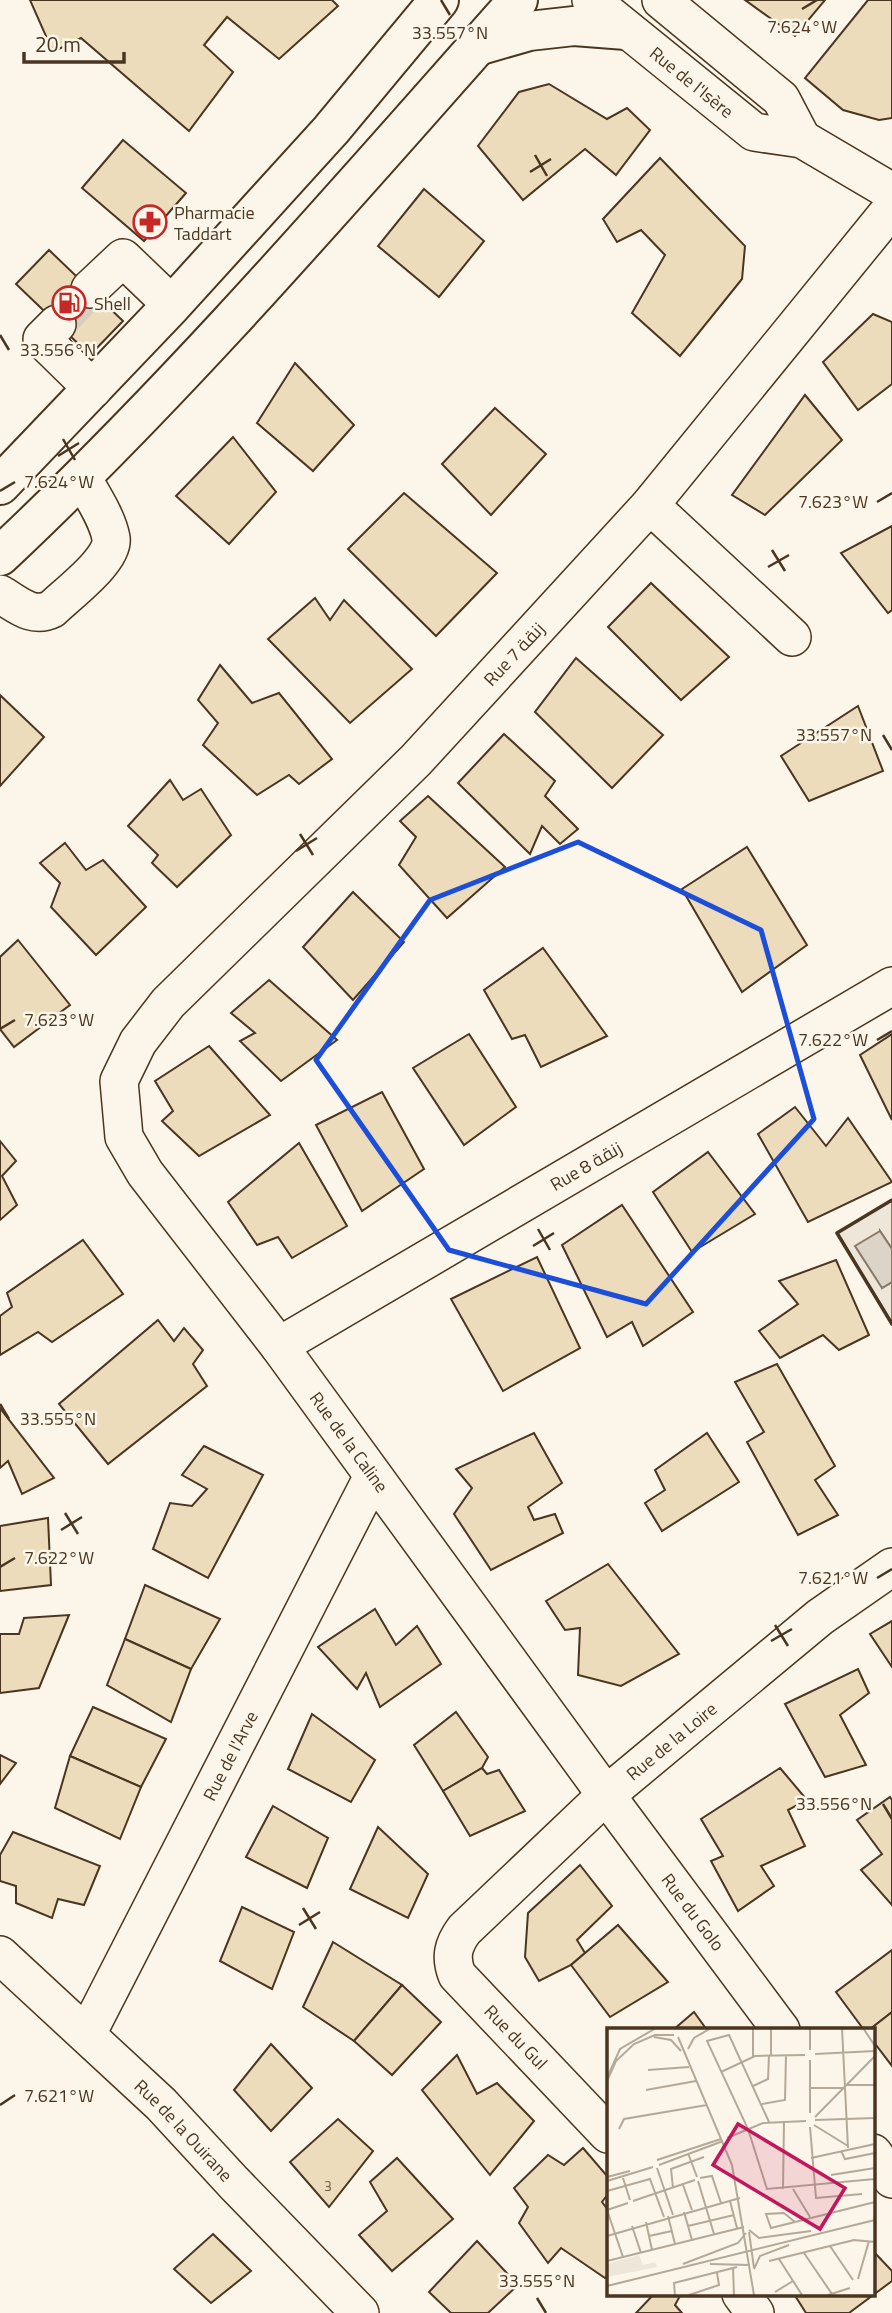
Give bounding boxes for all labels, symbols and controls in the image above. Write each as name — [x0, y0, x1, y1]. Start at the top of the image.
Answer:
text: 7.624°W — [767, 13, 837, 40]
text: 33.557°N — [412, 19, 488, 46]
scale bar — [24, 21, 124, 65]
text: 20 m — [35, 28, 81, 60]
street label: Rue de l'Isère — [644, 39, 740, 124]
place label: Pharmacie Taddart — [174, 199, 255, 247]
pharmacy icon: Pharmacie Taddart — [131, 203, 169, 241]
fuel station icon: Shell — [50, 284, 88, 322]
place label: Shell — [94, 290, 131, 317]
text: 33.556°N — [20, 336, 96, 363]
text: 7.624°W — [24, 468, 94, 495]
text: 7.623°W — [798, 488, 868, 515]
street label: Rue 7 زنقة — [477, 616, 551, 692]
text: 33.557°N — [796, 721, 872, 748]
text: 7.623°W — [24, 1006, 94, 1033]
text: 7.622°W — [798, 1026, 868, 1053]
street label: Rue 8 زنقة — [545, 1135, 627, 1197]
street label: Rue de la Caline — [303, 1386, 395, 1498]
text: 33.555°N — [20, 1405, 96, 1432]
text: 7.622°W — [24, 1544, 94, 1571]
text: 7.621°W — [798, 1564, 868, 1591]
street label: Rue de la Loire — [620, 1695, 722, 1787]
street label: Rue de l'Arve — [195, 1706, 264, 1805]
text: 33.556°N — [796, 1790, 872, 1817]
street label: Rue du Golo — [655, 1868, 731, 1956]
street label: Rue du Gul — [478, 1998, 554, 2076]
inset map — [607, 2028, 874, 2296]
street label: Rue de la Ouirane — [128, 2072, 239, 2187]
text: 7.621°W — [24, 2082, 94, 2109]
house number: 3 — [324, 2175, 332, 2196]
text: 33.555°N — [499, 2267, 575, 2294]

